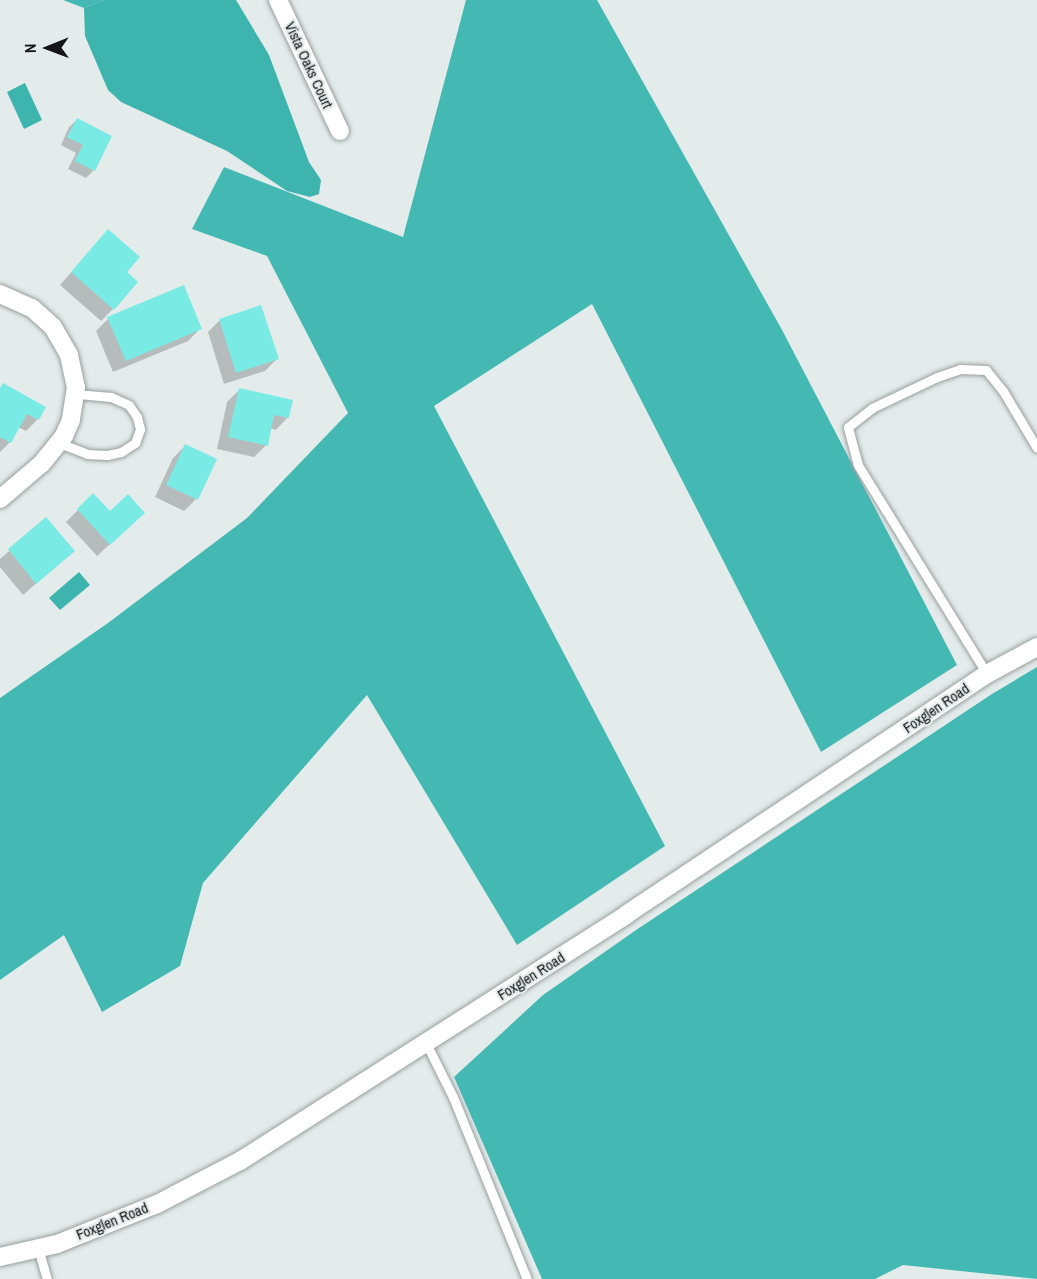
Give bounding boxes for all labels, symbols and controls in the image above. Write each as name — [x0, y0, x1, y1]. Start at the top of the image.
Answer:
north arrow — [18, 18, 78, 78]
street label: Vista Oaks Court — [281, 19, 337, 111]
text: N — [19, 43, 41, 53]
street label: Foxglen Road — [899, 679, 973, 737]
street label: Foxglen Road — [494, 948, 568, 1004]
street label: Foxglen Road — [73, 1198, 151, 1244]

